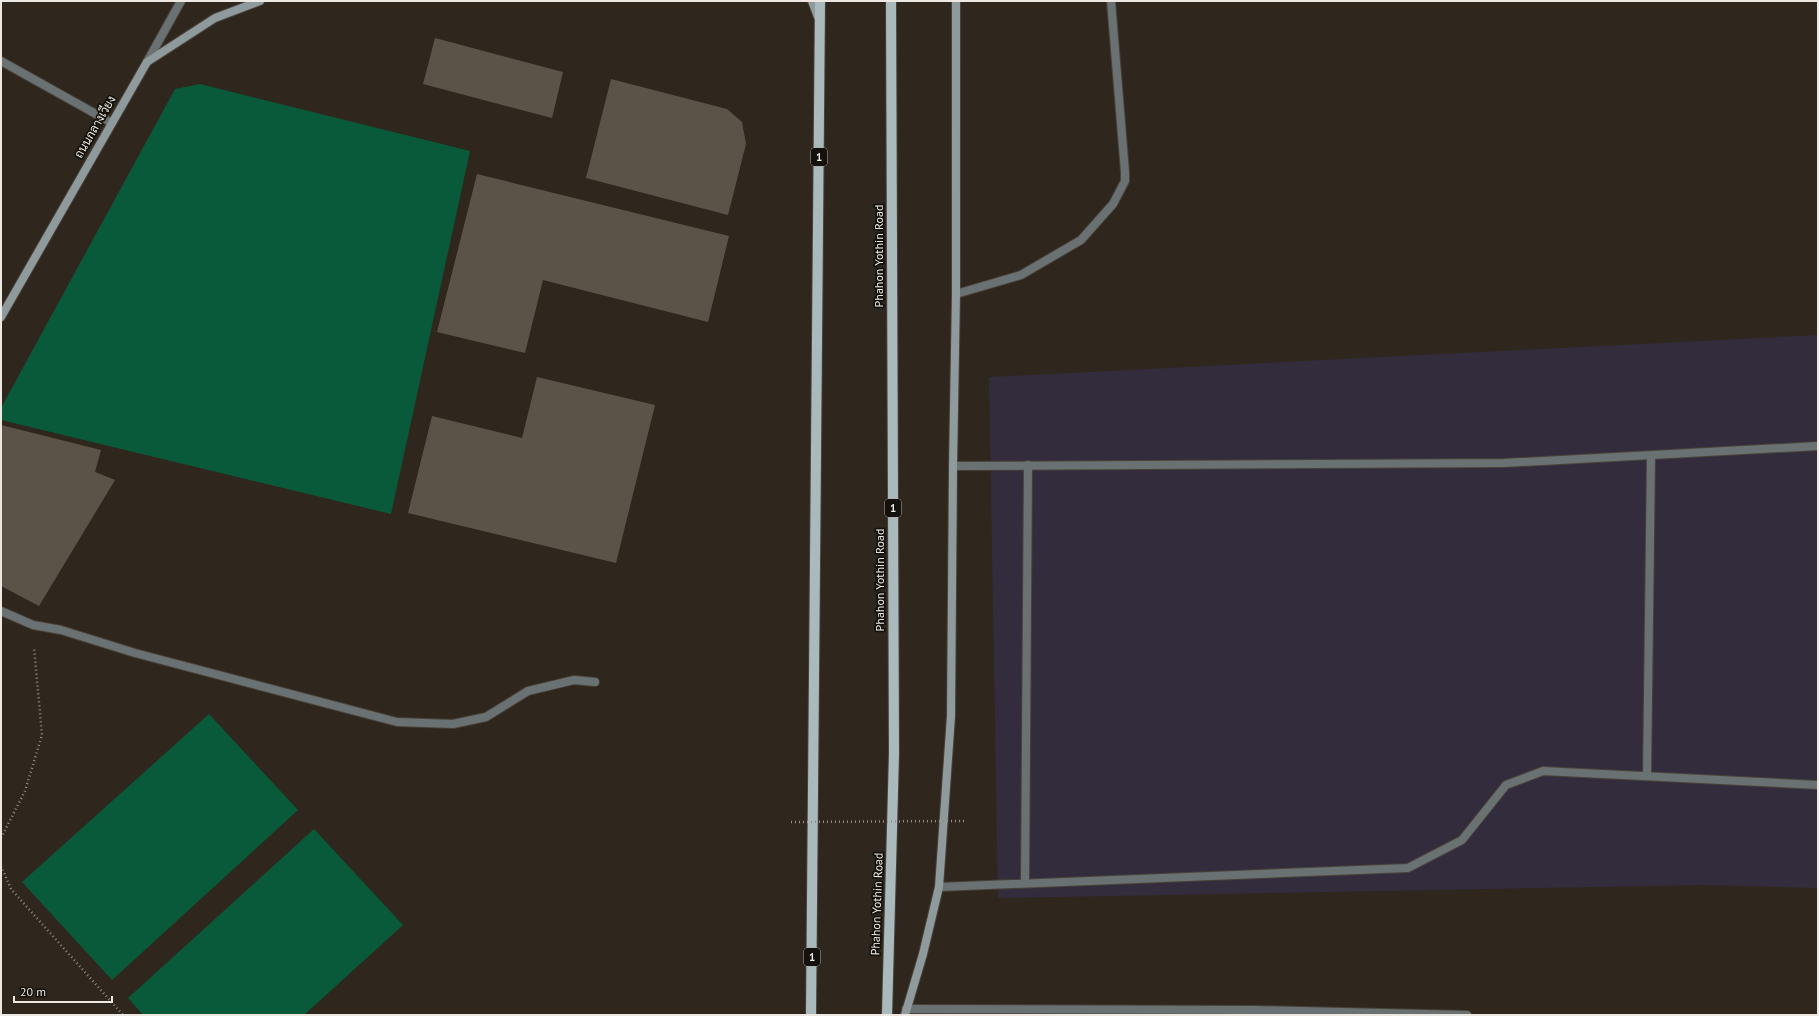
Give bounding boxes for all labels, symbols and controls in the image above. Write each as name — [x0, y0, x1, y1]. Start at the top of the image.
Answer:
street label: ถนนกลางเวียง — [71, 93, 118, 161]
road number: 1 — [811, 148, 827, 166]
street label: Phahon Yothin Road — [871, 205, 886, 307]
road number: 1 — [885, 499, 901, 517]
street label: Phahon Yothin Road — [872, 529, 887, 631]
street label: Phahon Yothin Road — [867, 852, 886, 956]
road number: 1 — [804, 948, 820, 966]
scale bar — [14, 978, 112, 1004]
text: 20 m — [20, 984, 46, 999]

